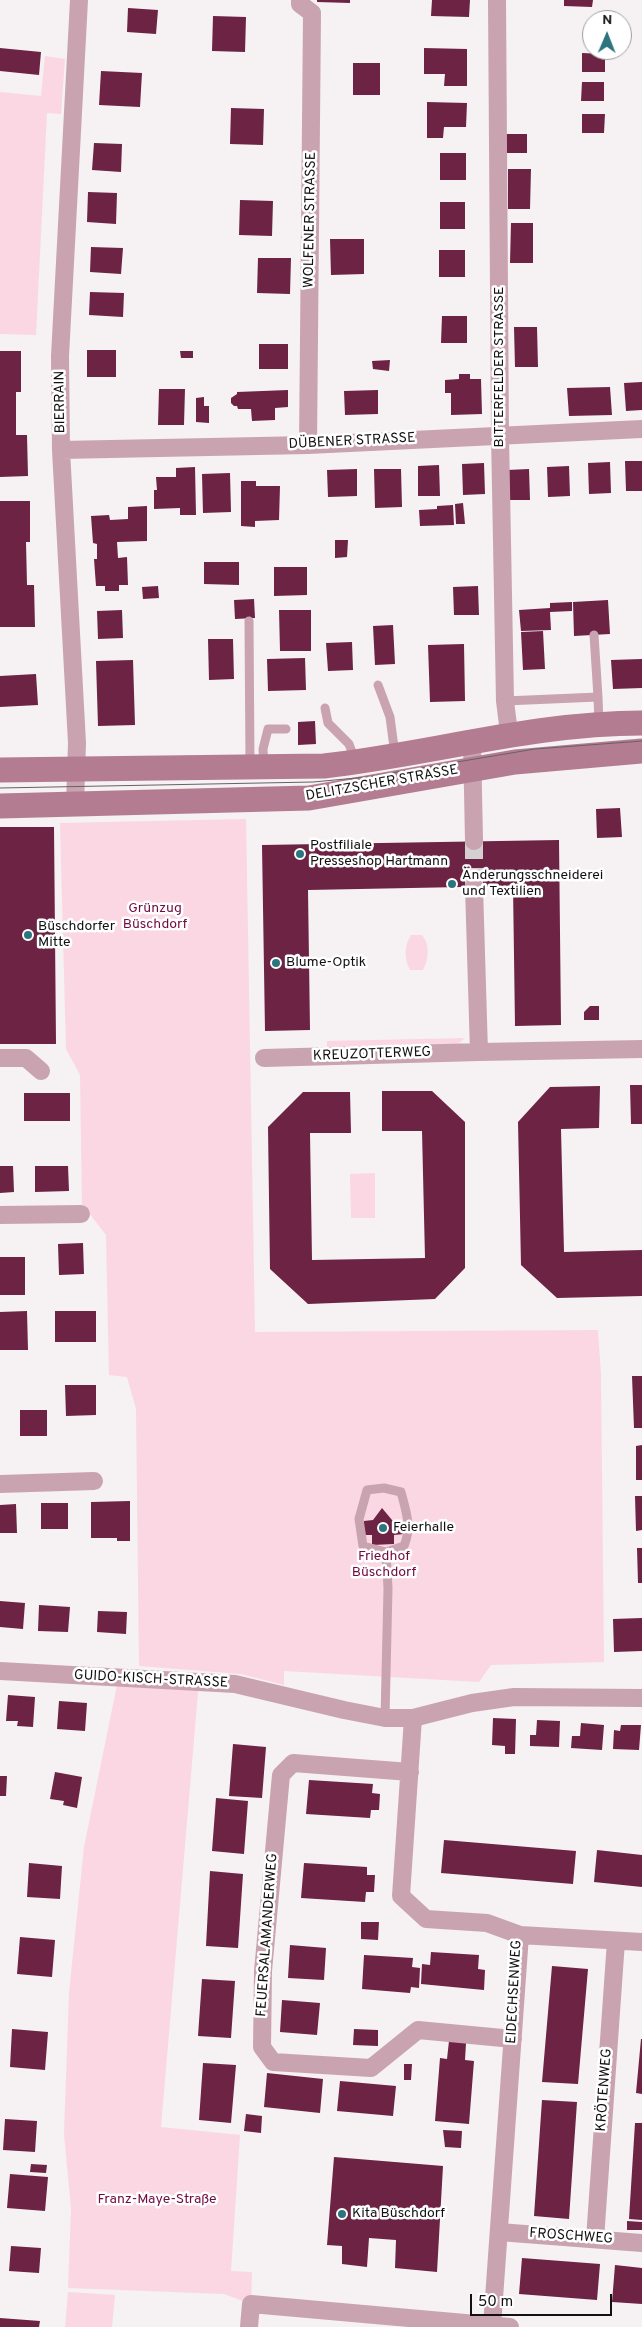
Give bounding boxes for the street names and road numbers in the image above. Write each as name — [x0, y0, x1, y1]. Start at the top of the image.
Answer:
street label: WOLFENER STRASSE — [301, 152, 321, 288]
street label: BITTERFELDER STRASSE — [492, 287, 508, 447]
street label: BIERRAIN — [52, 371, 70, 433]
street label: DÜBENER STRASSE — [288, 430, 416, 454]
street label: DELITZSCHER STRASSE — [305, 762, 459, 806]
street label: KREUZOTTERWEG — [313, 1045, 431, 1065]
street label: GUIDO-KISCH-STRASSE — [74, 1668, 228, 1692]
street label: FEUERSALAMANDERWEG — [254, 1853, 282, 2017]
street label: EIDECHSENWEG — [504, 1940, 526, 2044]
street label: KRÖTENWEG — [594, 2048, 616, 2132]
street label: FROSCHWEG — [529, 2226, 613, 2248]

